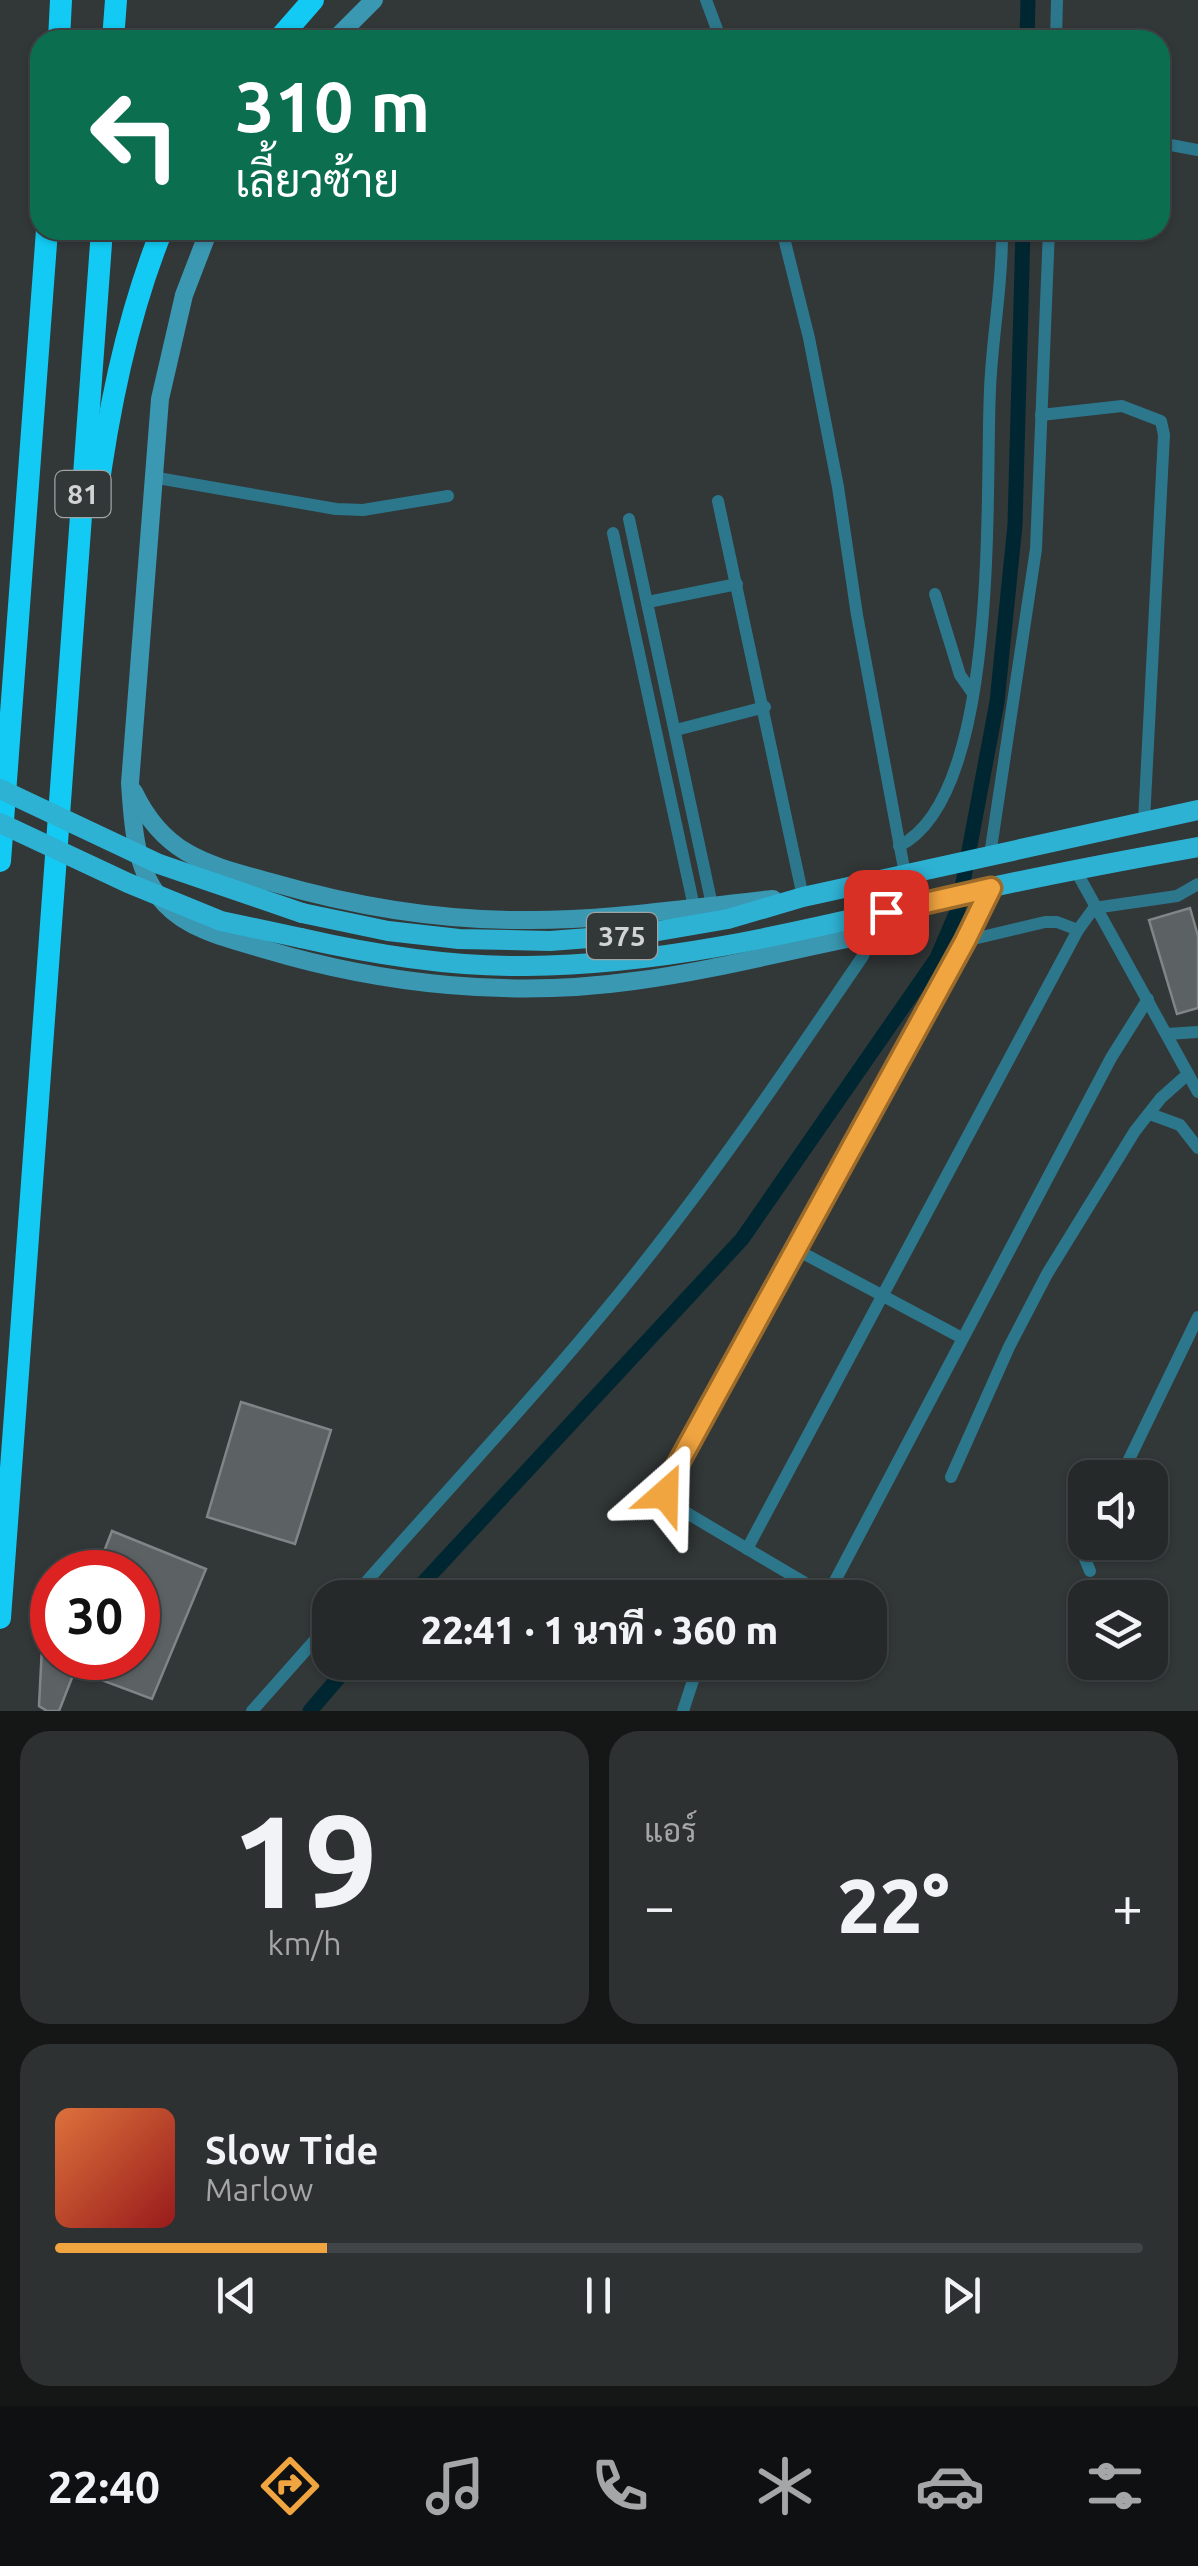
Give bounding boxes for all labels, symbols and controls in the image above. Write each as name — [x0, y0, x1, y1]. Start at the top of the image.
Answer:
text: 310 m — [235, 67, 430, 145]
icon: left — [70, 70, 200, 200]
text: เลี้ยวซ้าย — [235, 155, 399, 206]
road number: 81 — [56, 471, 110, 517]
pin — [844, 870, 929, 955]
icon: arrive — [859, 885, 914, 940]
road number: 375 — [587, 913, 657, 959]
position arrow — [613, 1442, 717, 1546]
map controls — [1068, 1460, 1168, 1680]
button: sound — [1068, 1460, 1168, 1560]
speed limit sign: 30 — [30, 1550, 160, 1680]
button: layers — [1068, 1580, 1168, 1680]
text: 22:41 · 1 นาที · 360 m — [421, 1609, 778, 1651]
text: 19 — [231, 1787, 378, 1933]
text: แอร์ — [644, 1812, 697, 1848]
text: 22° — [838, 1863, 949, 1947]
text: − — [644, 1875, 675, 1936]
text: + — [1112, 1875, 1143, 1936]
text: km/h — [268, 1925, 341, 1961]
text: Slow Tide — [205, 2129, 378, 2171]
text: Marlow — [205, 2171, 313, 2207]
icon: previous — [209, 2268, 264, 2323]
icon: pause — [571, 2268, 626, 2323]
icon: next — [934, 2268, 989, 2323]
icon: directions — [255, 2451, 325, 2521]
icon: music — [420, 2451, 490, 2521]
icon: phone — [585, 2451, 655, 2521]
icon: climate — [750, 2451, 820, 2521]
icon: car — [915, 2451, 985, 2521]
icon: filters — [1080, 2451, 1150, 2521]
text: 22:40 — [48, 2461, 160, 2512]

